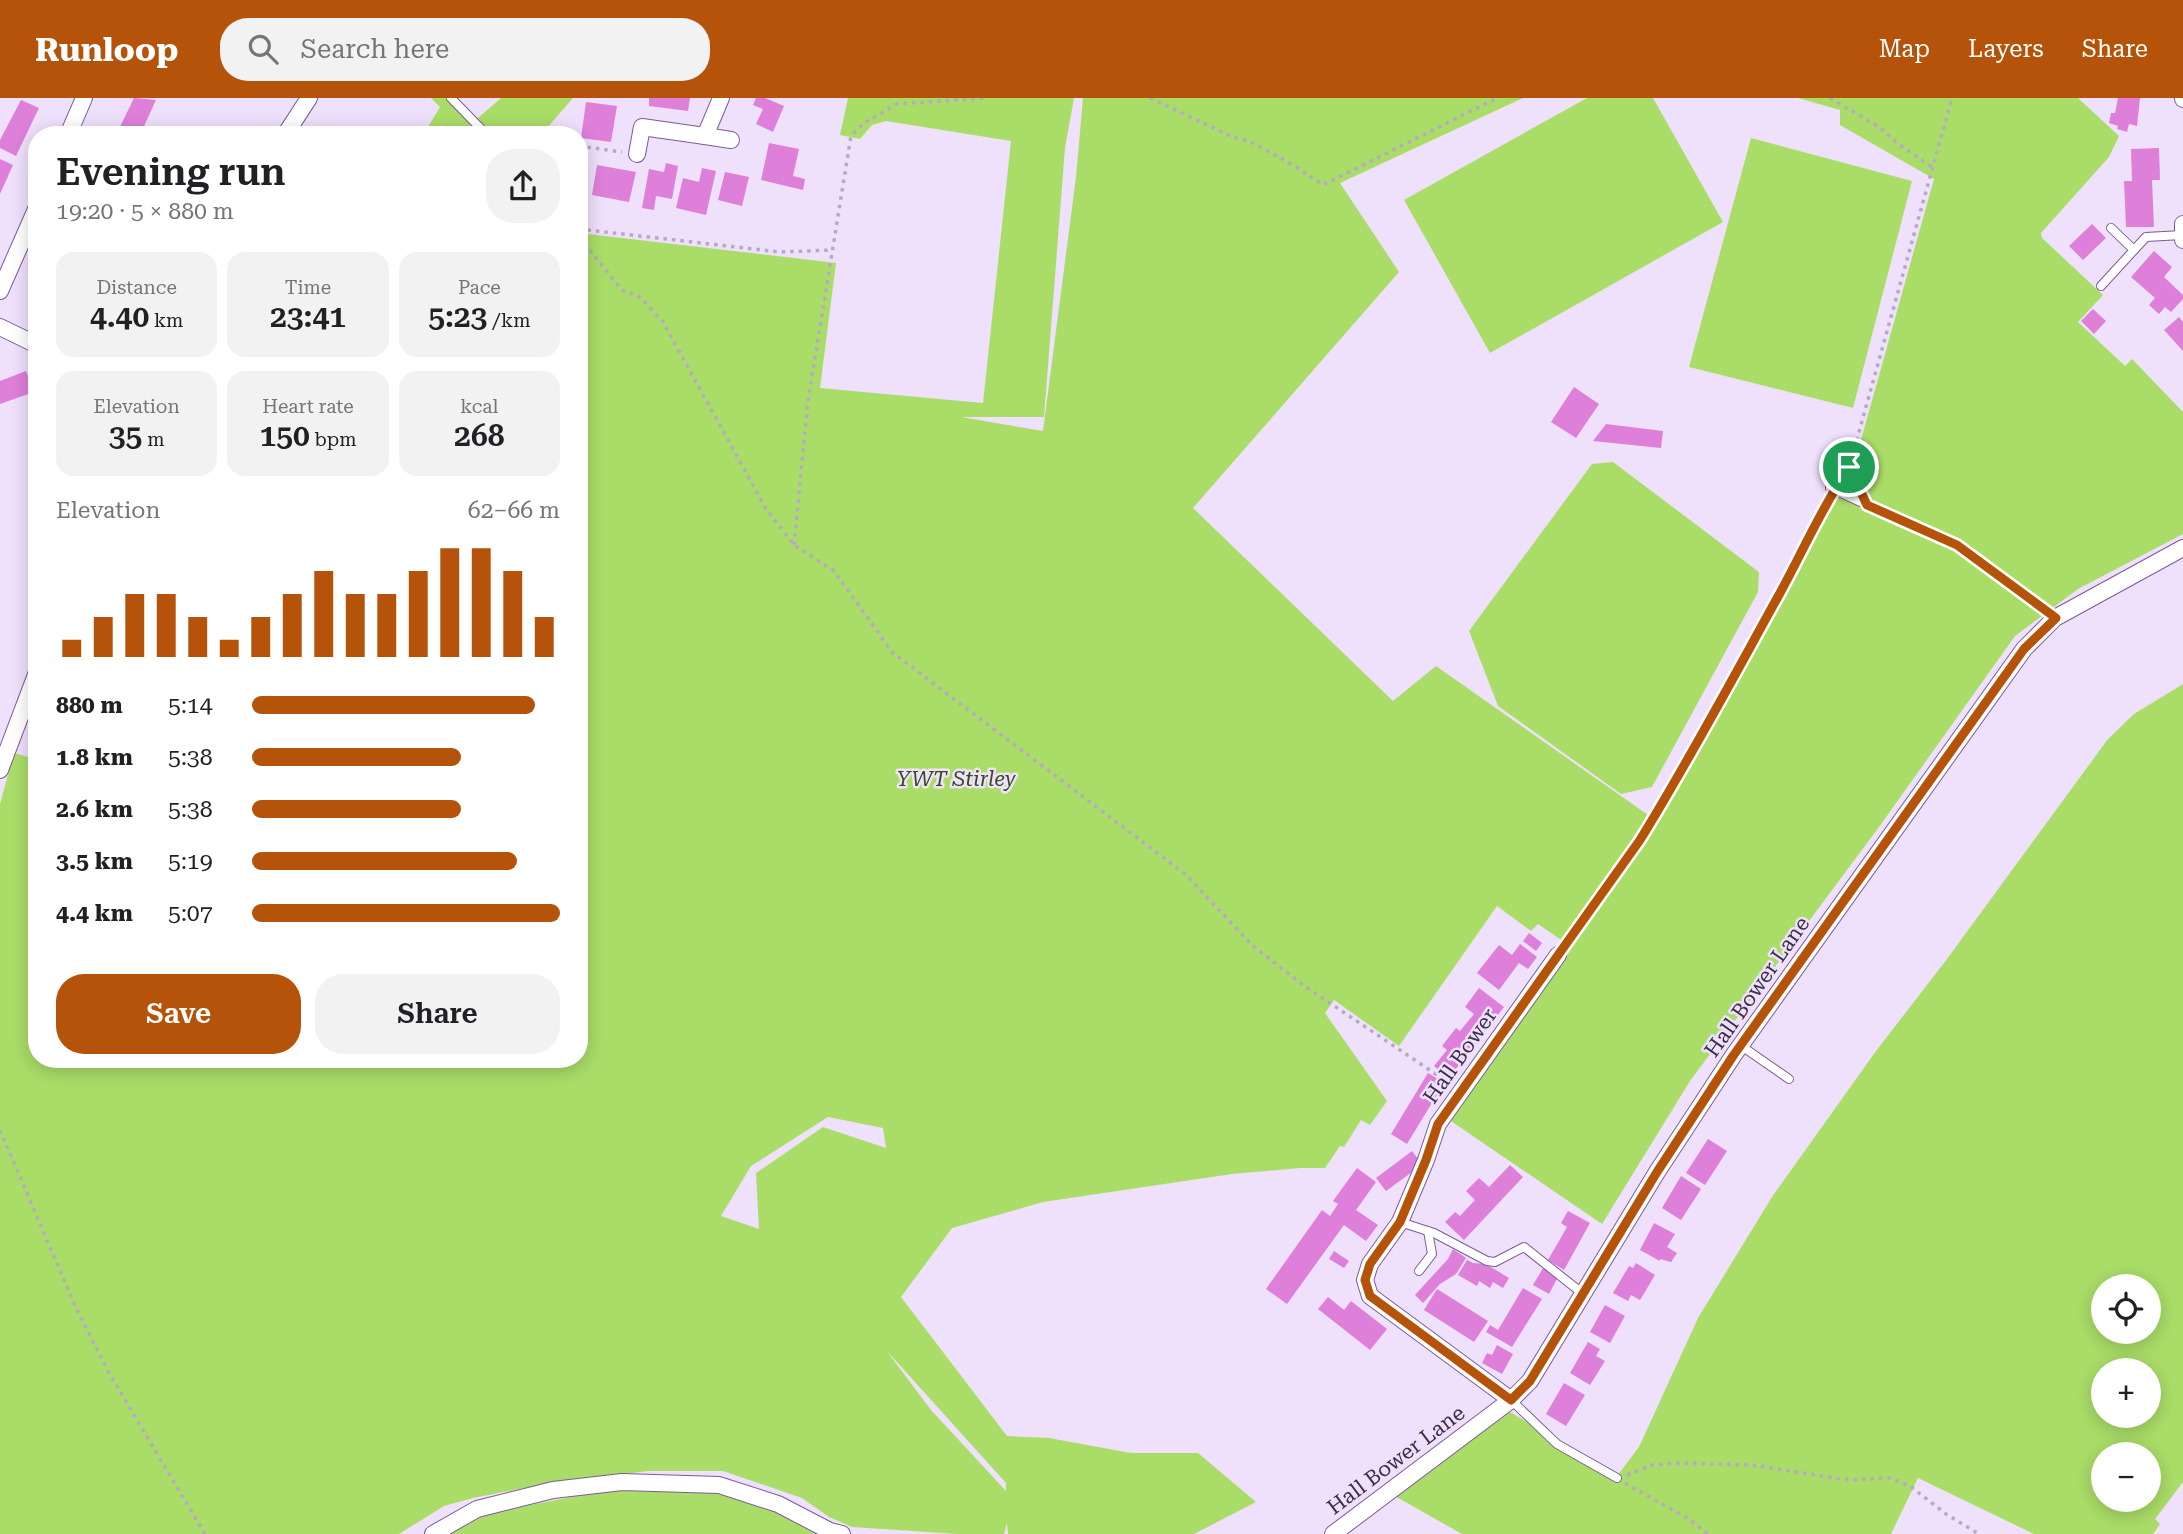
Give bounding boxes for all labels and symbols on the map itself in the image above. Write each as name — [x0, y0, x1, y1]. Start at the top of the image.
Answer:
pin — [1819, 437, 1879, 497]
park label: YWT Stirley — [897, 767, 1016, 791]
street label: Hall Bower Lane — [1700, 912, 1814, 1062]
street label: Hall Bower — [1418, 1003, 1502, 1108]
street label: Hall Bower Lane — [1323, 1401, 1469, 1519]

